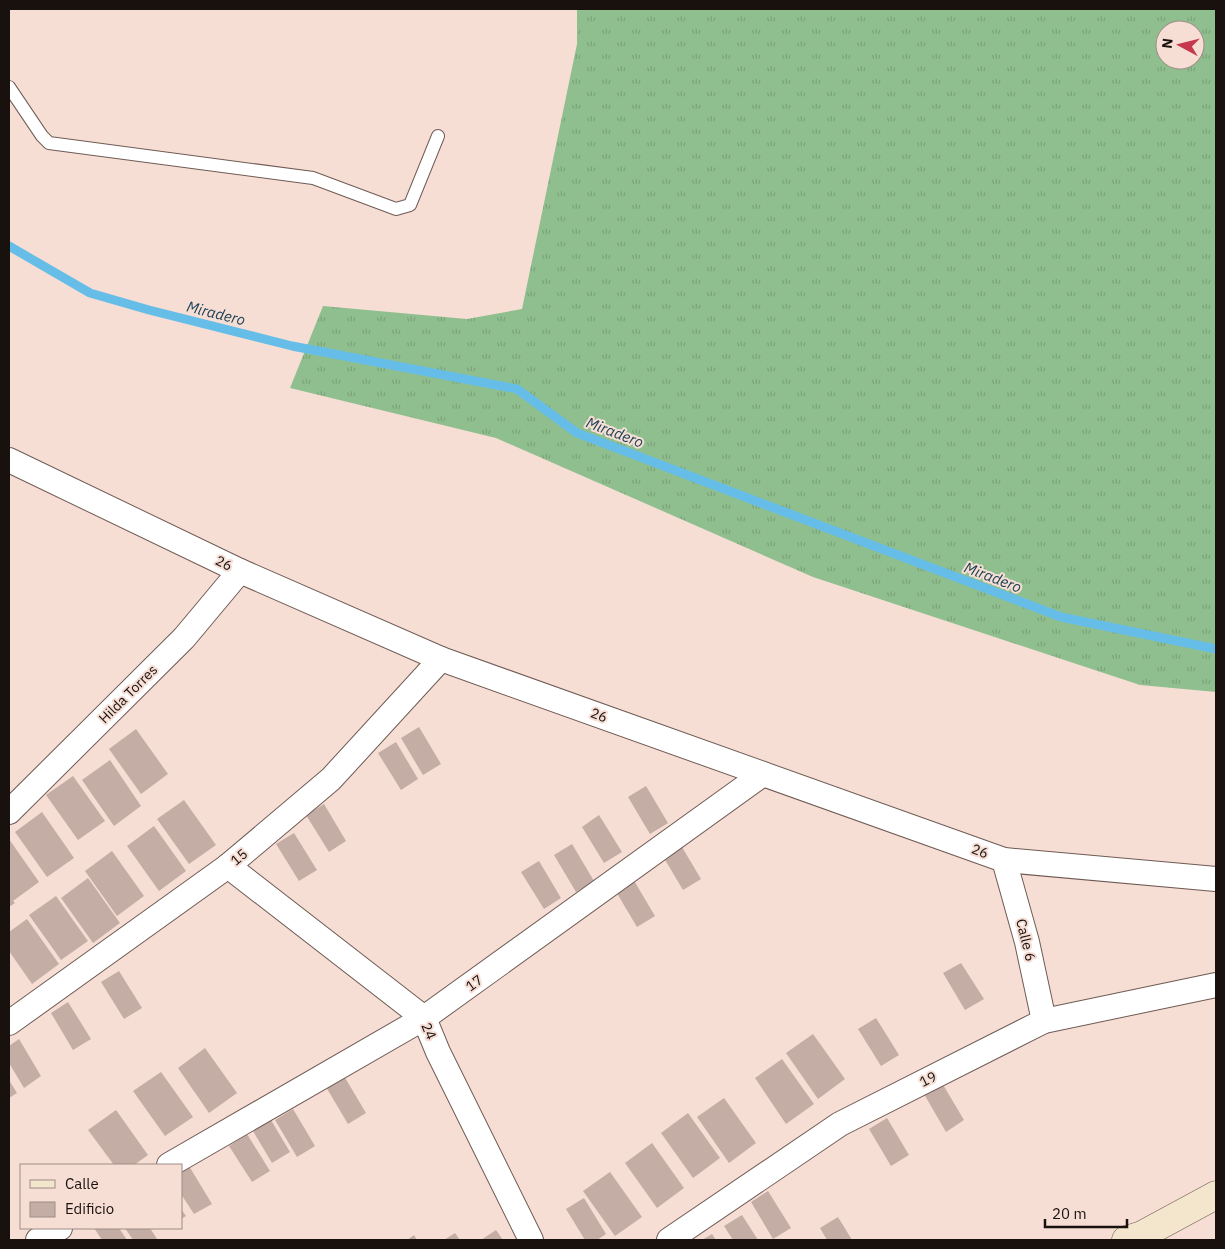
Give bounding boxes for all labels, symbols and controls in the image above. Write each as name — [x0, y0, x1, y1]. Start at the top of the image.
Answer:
north arrow — [1155, 20, 1205, 70]
text: N — [1158, 37, 1177, 50]
water label: Miradero — [185, 297, 247, 329]
water label: Miradero — [584, 412, 646, 452]
street label: 26 — [212, 551, 236, 575]
water label: Miradero — [962, 557, 1024, 597]
street label: Hilda Torres — [95, 661, 161, 727]
street label: 26 — [588, 704, 610, 726]
street label: 26 — [969, 840, 991, 862]
street label: 15 — [227, 845, 251, 869]
street label: Calle 6 — [1012, 917, 1040, 963]
street label: 17 — [462, 971, 486, 995]
street label: 24 — [417, 1020, 441, 1042]
street label: 19 — [916, 1067, 940, 1091]
legend — [20, 1164, 182, 1229]
text: Calle — [65, 1174, 99, 1193]
scale bar — [1045, 1196, 1128, 1228]
text: Edificio — [65, 1199, 114, 1218]
text: 20 m — [1052, 1204, 1087, 1223]

